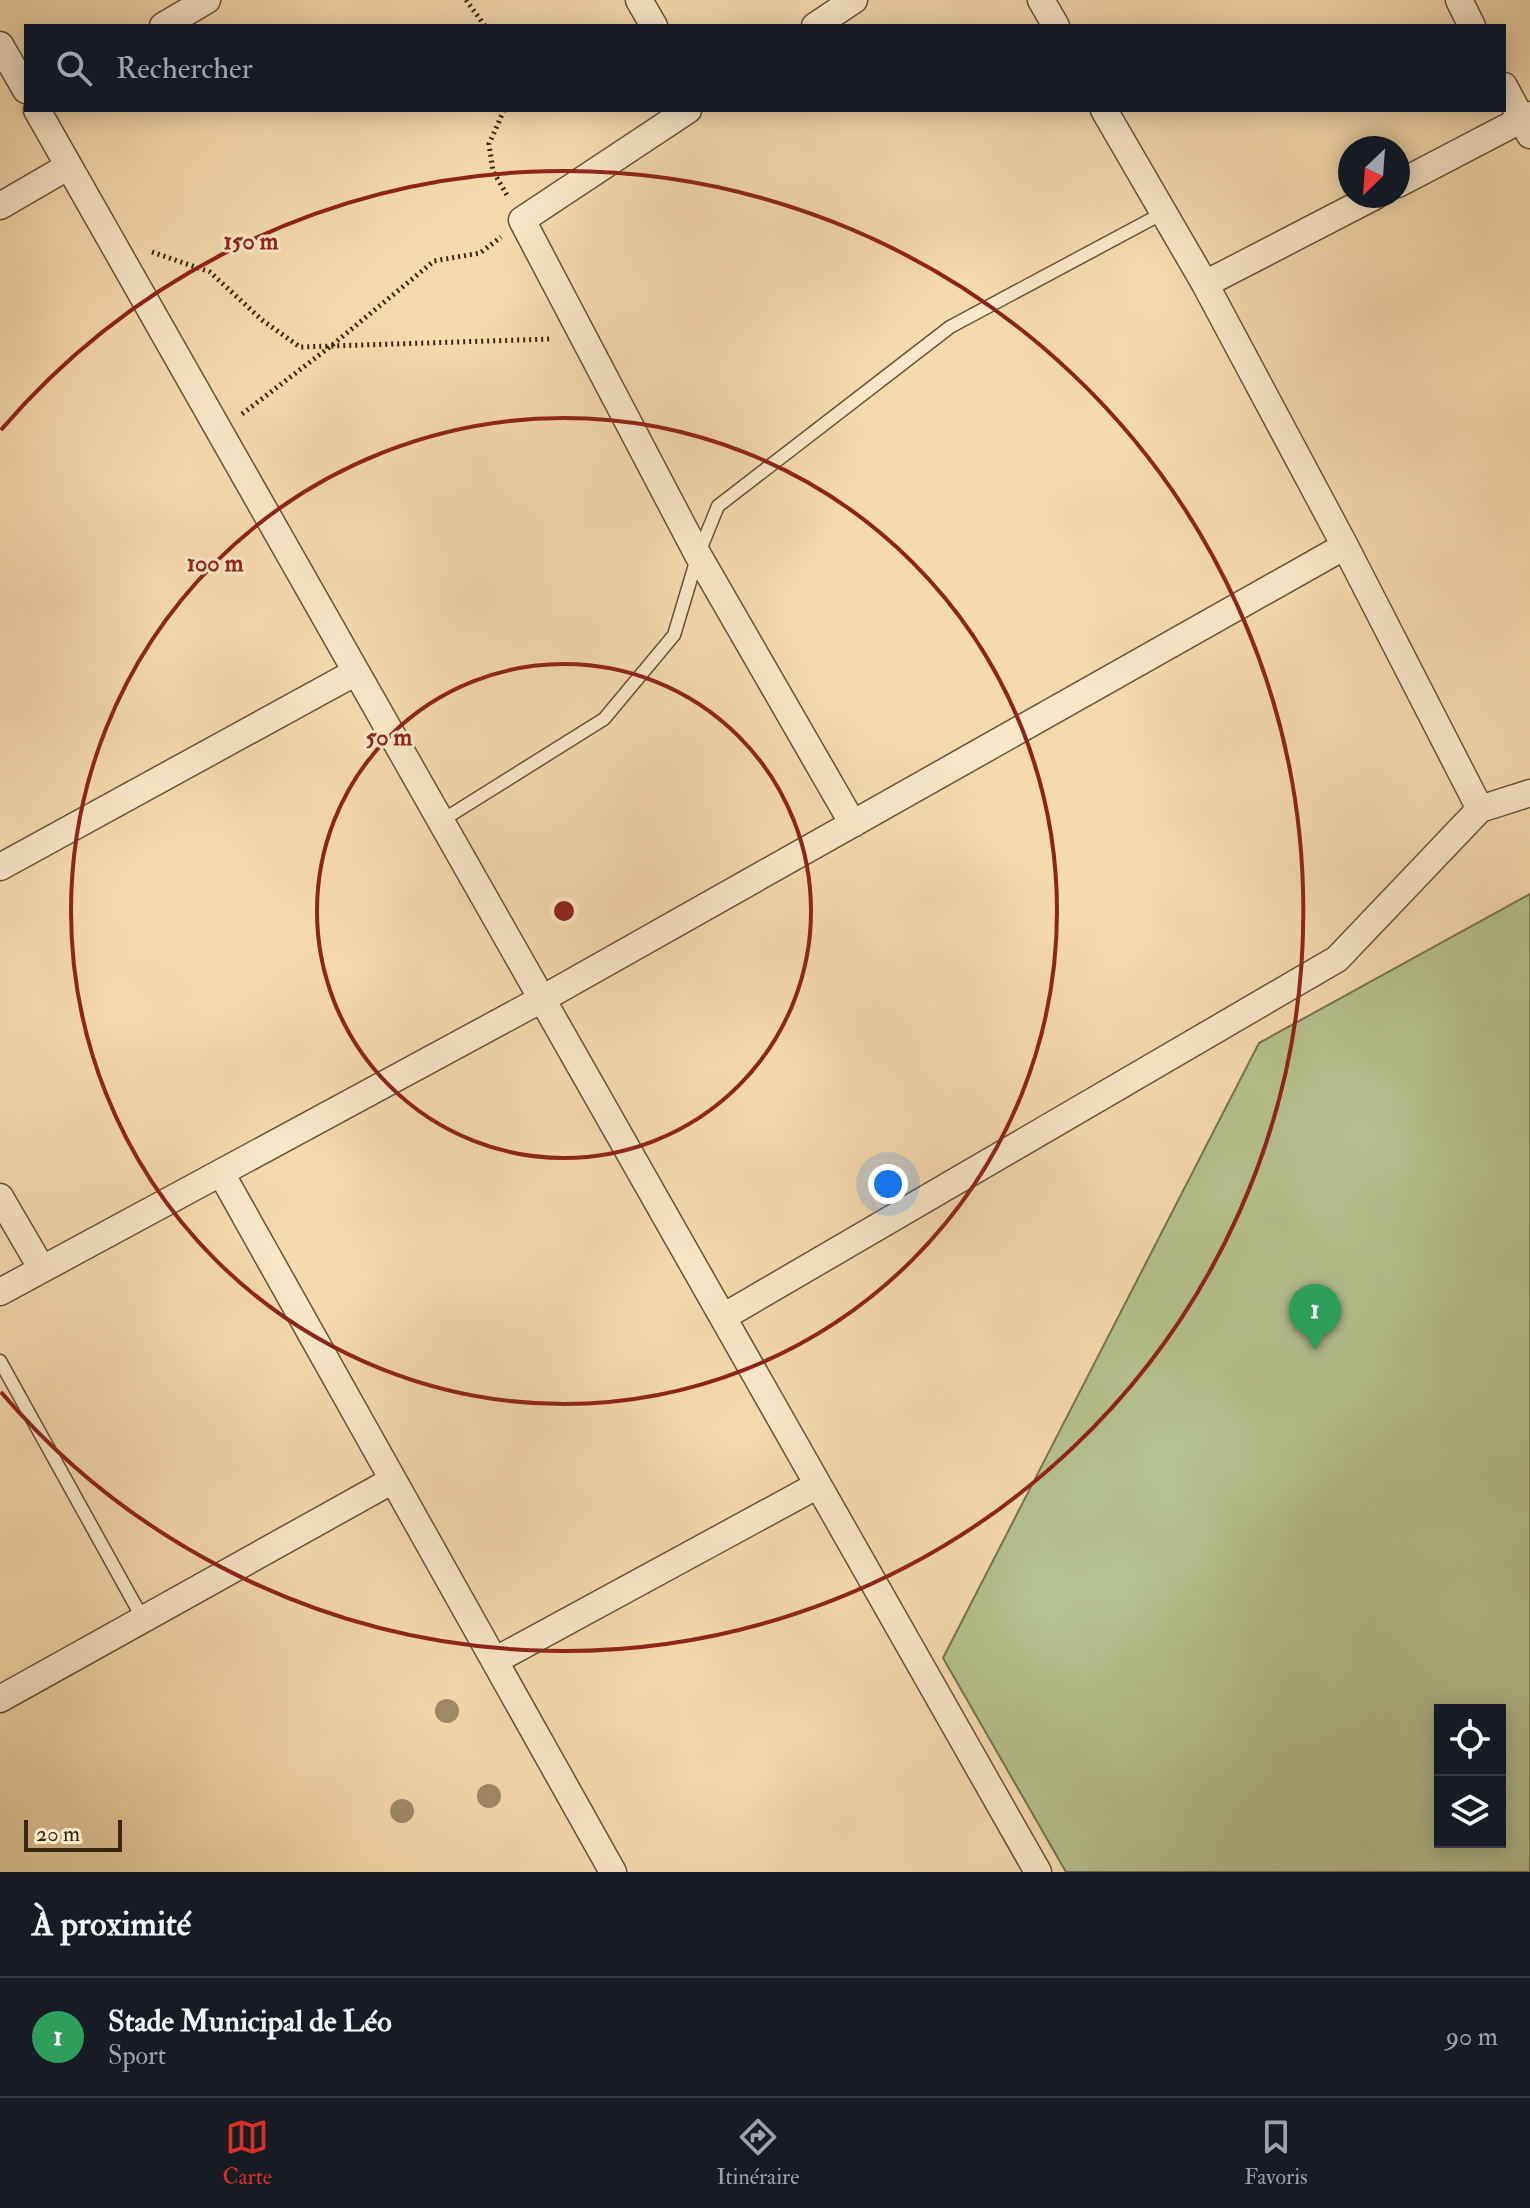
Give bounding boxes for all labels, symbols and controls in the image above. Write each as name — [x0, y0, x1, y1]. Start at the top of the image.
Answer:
search box — [24, 24, 1506, 112]
icon: search — [52, 46, 96, 90]
text: Rechercher — [116, 50, 253, 87]
north arrow — [1338, 136, 1410, 208]
text: 150 m — [224, 226, 279, 257]
text: 100 m — [187, 548, 244, 579]
text: 50 m — [366, 722, 413, 753]
centre of rings — [550, 897, 578, 925]
your location — [868, 1164, 908, 1204]
pin: 1 — [1289, 1284, 1341, 1350]
map controls — [1434, 1704, 1506, 1848]
button: locate — [1434, 1704, 1506, 1776]
button: layers — [1434, 1776, 1506, 1848]
scale bar — [24, 1816, 122, 1852]
text: 20 m — [36, 1820, 80, 1848]
text: À proximité — [32, 1903, 191, 1946]
text: Stade Municipal de Léo — [108, 2003, 392, 2040]
text: 1 — [53, 2021, 63, 2053]
text: 90 m — [1446, 2021, 1498, 2053]
text: Sport — [108, 2040, 166, 2072]
tab: Carte — [222, 2115, 272, 2191]
tab: Itinéraire — [717, 2115, 799, 2191]
tab: Favoris — [1244, 2115, 1308, 2191]

